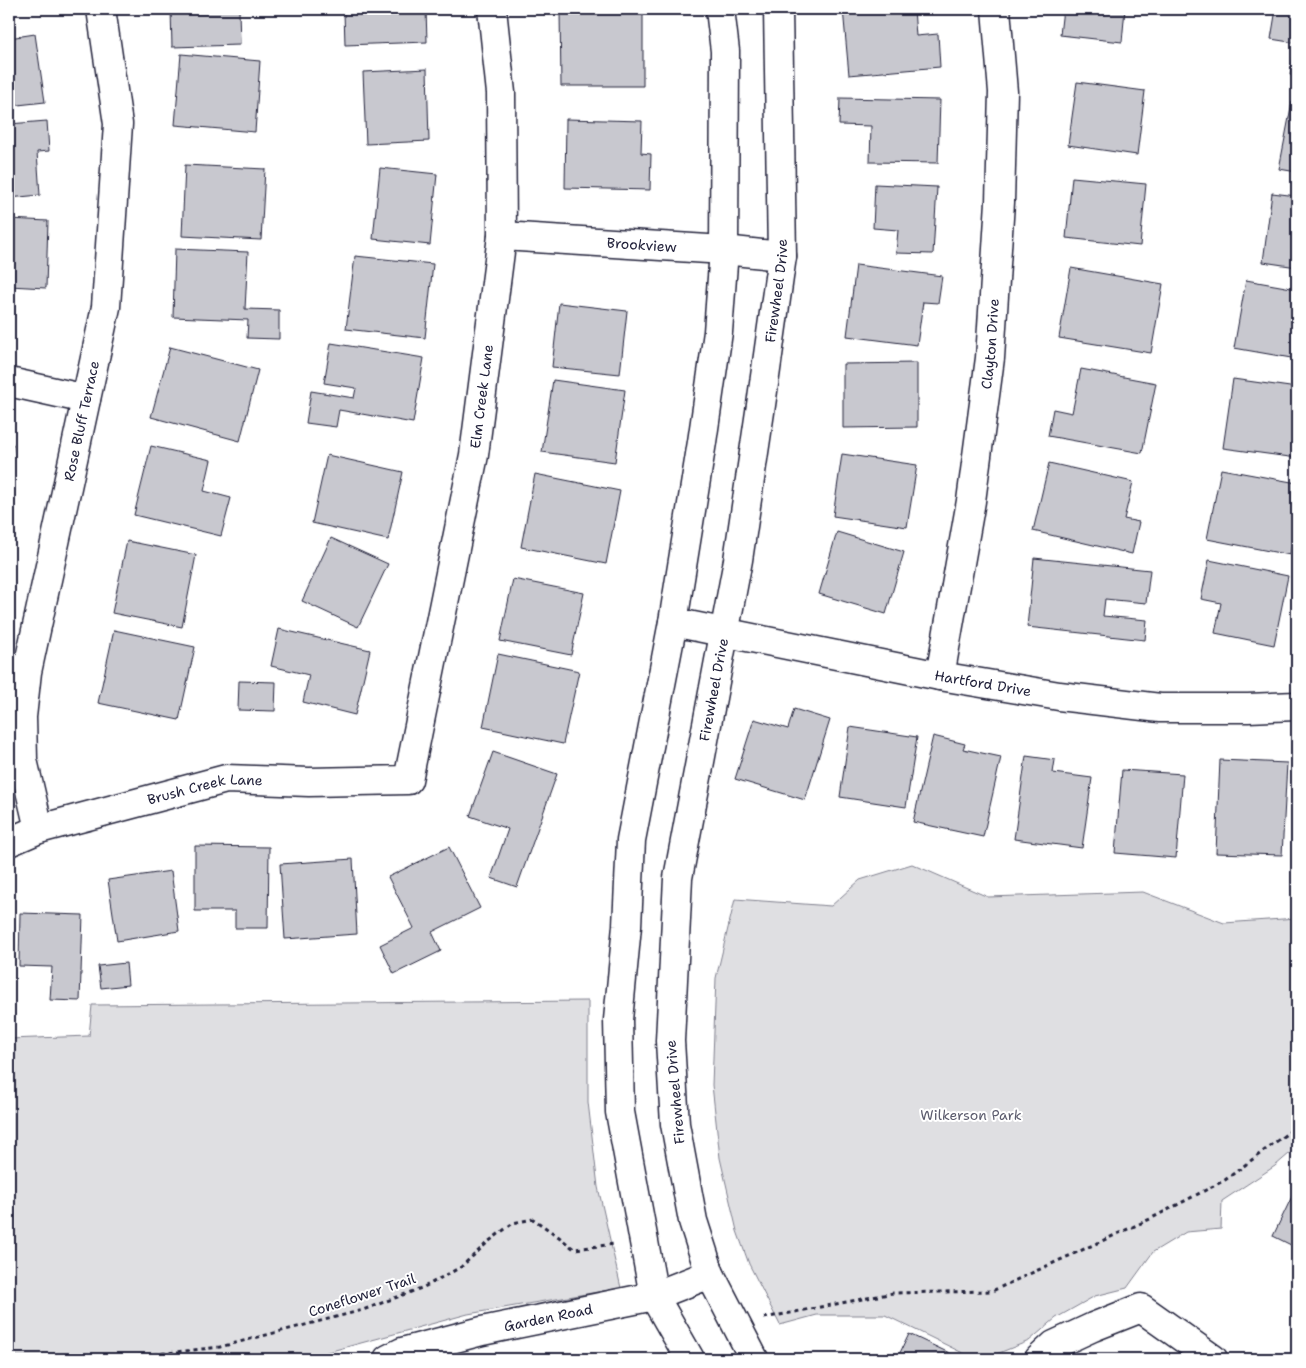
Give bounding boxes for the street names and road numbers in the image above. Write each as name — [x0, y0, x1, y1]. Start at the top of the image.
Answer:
street label: Brookview — [606, 234, 677, 256]
street label: Firewheel Drive — [761, 239, 791, 344]
street label: Clayton Drive — [977, 298, 1003, 390]
street label: Elm Creek Lane — [466, 343, 497, 450]
street label: Rose Bluff Terrace — [60, 359, 103, 483]
street label: Firewheel Drive — [695, 637, 732, 743]
street label: Hartford Drive — [933, 666, 1033, 700]
street label: Brush Creek Lane — [145, 770, 263, 809]
street label: Firewheel Drive — [661, 1039, 689, 1145]
street label: Coneflower Trail — [306, 1269, 419, 1321]
street label: Garden Road — [502, 1300, 594, 1335]

